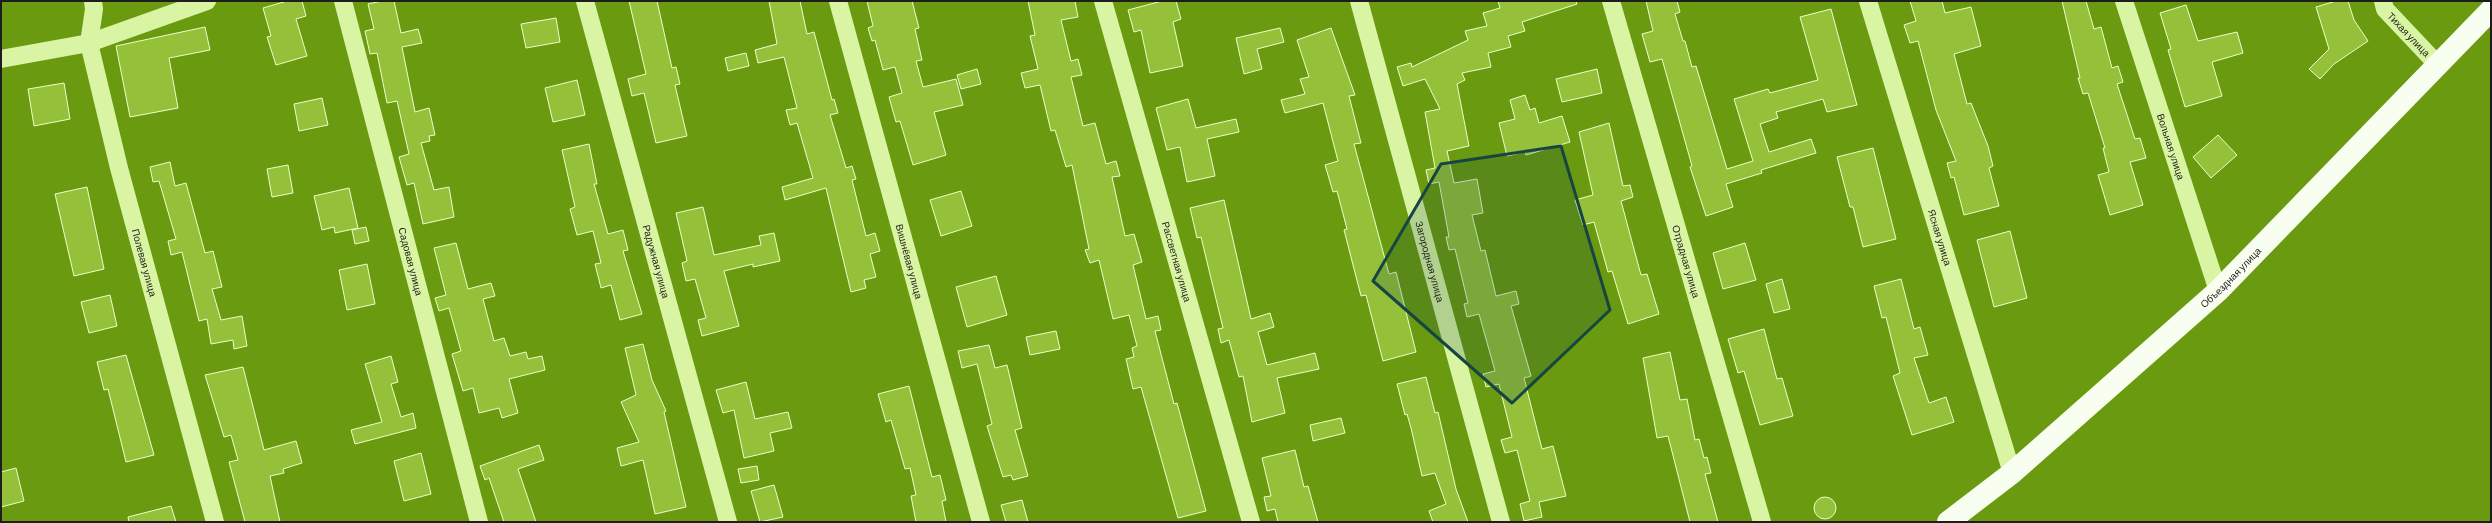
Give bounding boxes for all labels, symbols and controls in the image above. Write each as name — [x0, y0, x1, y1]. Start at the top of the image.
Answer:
street label: Тихая улица — [2385, 10, 2433, 59]
street label: Вольная улица — [2155, 112, 2188, 182]
street label: Ясная улица — [1926, 208, 1954, 267]
street label: Рассветная улица — [1160, 220, 1194, 304]
street label: Загородная улица — [1413, 220, 1447, 304]
street label: Радужная улица — [641, 223, 672, 300]
street label: Вишнёвая улица — [893, 223, 926, 301]
street label: Отрадная улица — [1670, 223, 1703, 300]
street label: Садовая улица — [396, 226, 426, 297]
street label: Полевая улица — [130, 227, 160, 298]
street label: Объездная улица — [2198, 244, 2264, 310]

